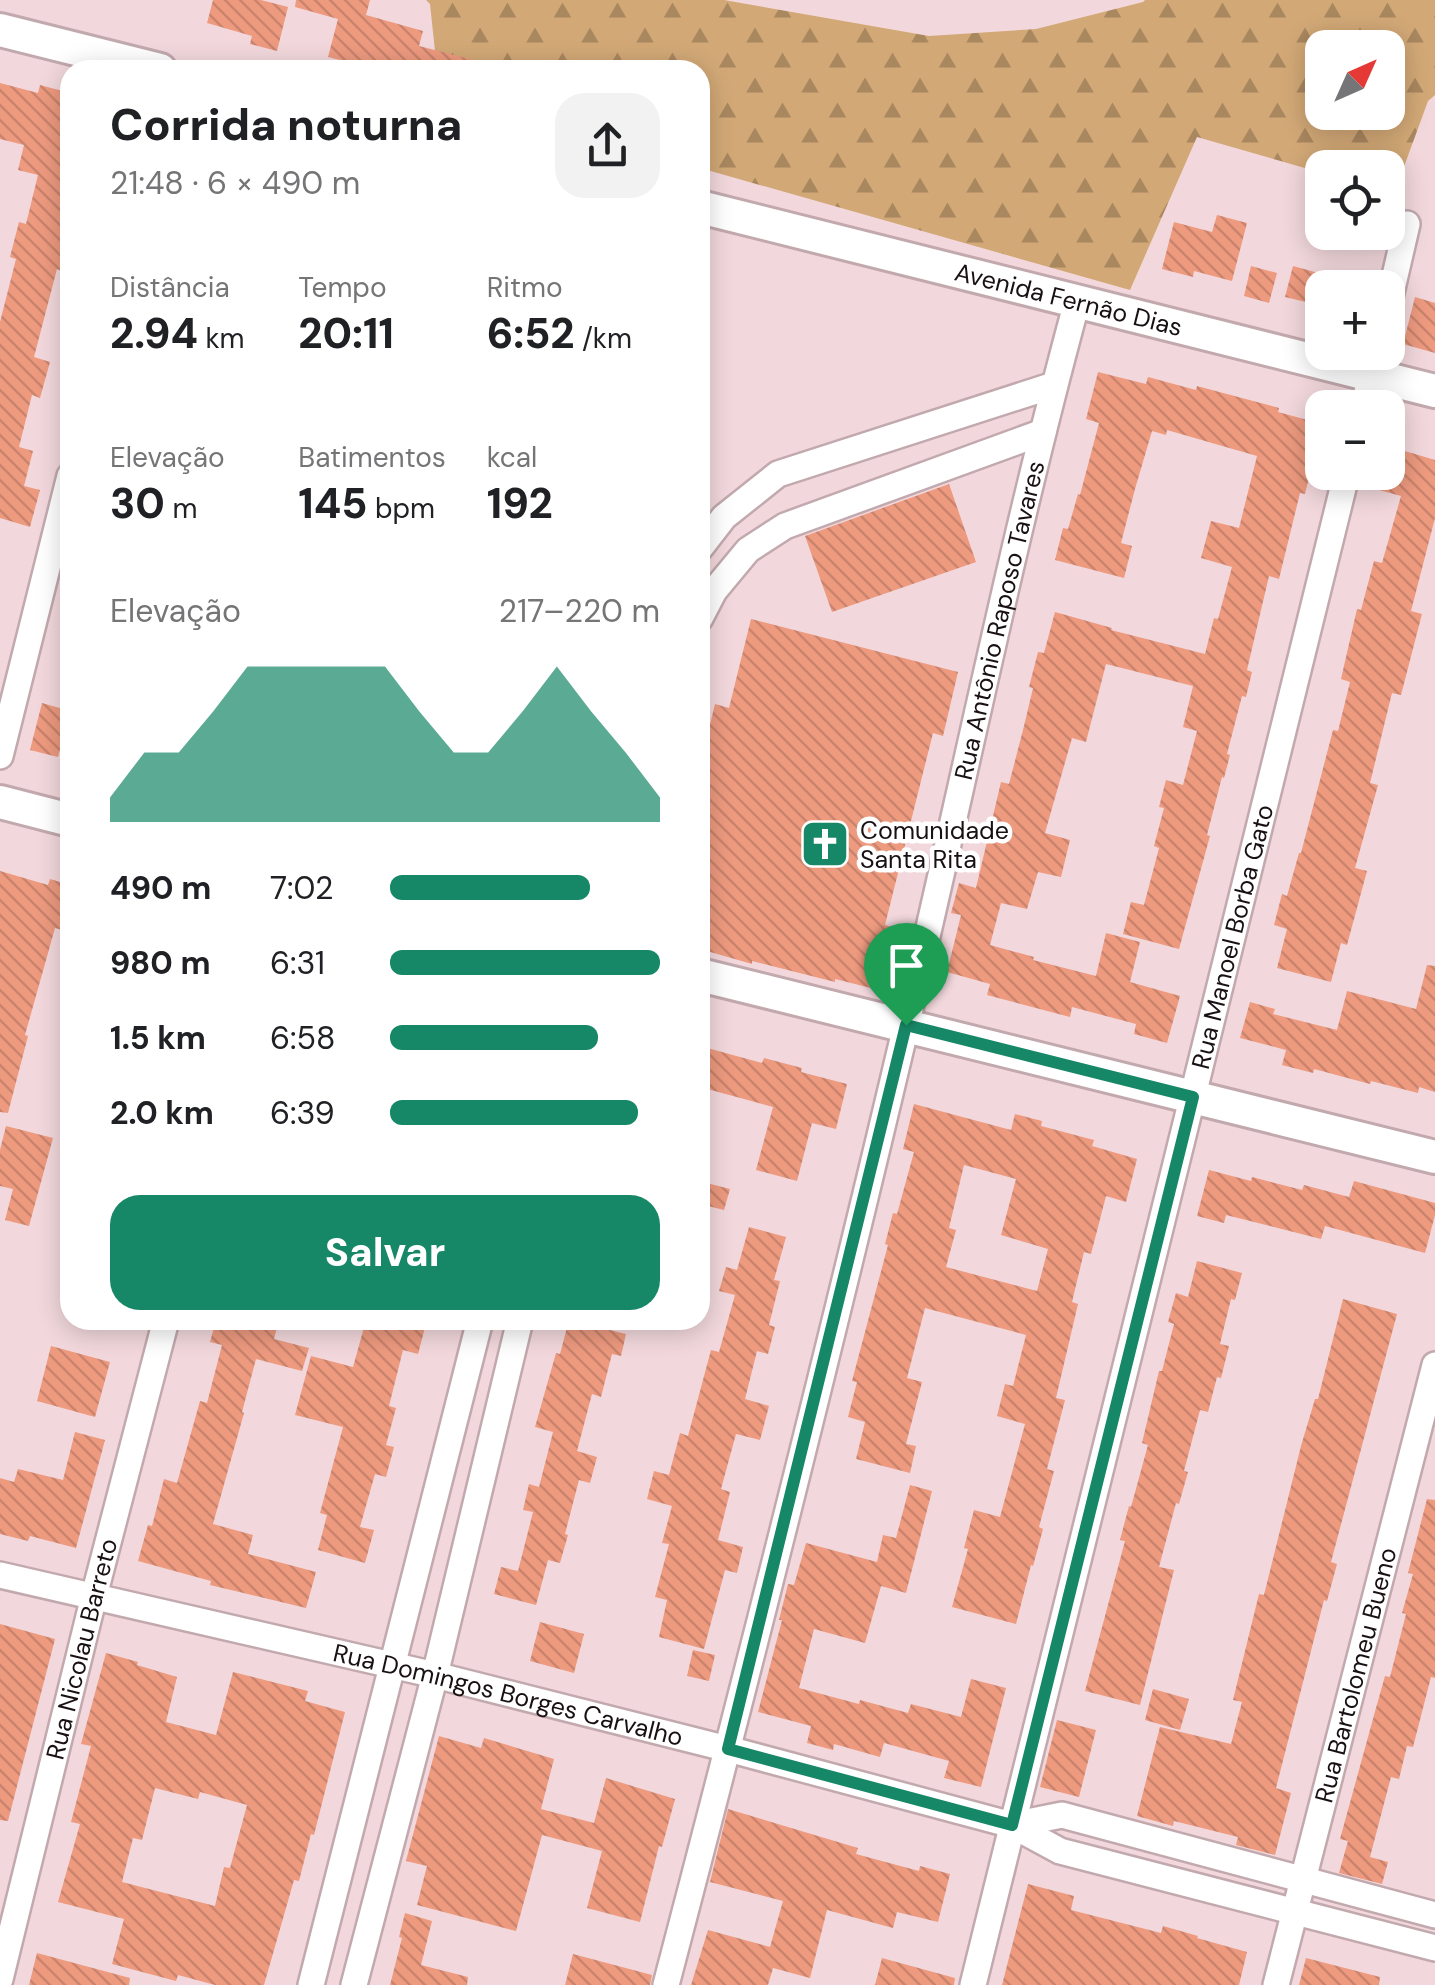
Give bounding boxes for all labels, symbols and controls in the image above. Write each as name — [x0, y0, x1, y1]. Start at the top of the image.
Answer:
north arrow — [1305, 30, 1405, 130]
map controls — [1305, 30, 1405, 490]
button: share — [555, 93, 660, 198]
text: Corrida noturna — [110, 95, 462, 154]
button: locate — [1305, 150, 1405, 250]
text: 21:48 · 6 × 490 m — [110, 162, 360, 204]
street label: Avenida Fernão Dias — [951, 255, 1186, 344]
text: Distância — [110, 269, 230, 306]
text: Tempo — [298, 269, 387, 306]
text: Ritmo — [487, 269, 563, 306]
button: + — [1305, 270, 1405, 370]
text: 2.94 — [110, 306, 198, 361]
text: 20:11 — [298, 306, 394, 361]
text: 6:52 — [487, 306, 574, 361]
text: km — [198, 320, 245, 357]
text: /km — [574, 320, 632, 357]
button: − — [1305, 390, 1405, 490]
text: Elevação — [110, 439, 225, 476]
text: Batimentos — [298, 439, 446, 476]
text: kcal — [487, 439, 537, 476]
street label: Rua Antônio Raposo Tavares — [946, 457, 1052, 783]
text: 30 — [110, 476, 165, 531]
text: 145 — [298, 476, 368, 531]
text: 192 — [487, 476, 553, 531]
text: m — [165, 490, 197, 527]
text: bpm — [368, 490, 435, 527]
text: Elevação — [110, 590, 241, 632]
text: 217–220 m — [499, 590, 660, 632]
street label: Rua Manoel Borba Gato — [1184, 801, 1281, 1072]
place label: Comunidade Santa Rita — [860, 814, 1009, 876]
church icon: Comunidade Santa Rita — [799, 818, 851, 870]
text: 490 m — [110, 867, 211, 909]
text: 7:02 — [270, 867, 334, 909]
pin — [864, 923, 949, 1026]
icon: arrive — [879, 938, 934, 993]
text: 980 m — [110, 942, 211, 984]
text: 6:31 — [270, 942, 325, 984]
text: 1.5 km — [110, 1017, 206, 1059]
text: 6:58 — [270, 1017, 336, 1059]
text: 2.0 km — [110, 1092, 214, 1134]
text: 6:39 — [270, 1092, 335, 1134]
button: Salvar — [110, 1195, 660, 1310]
street label: Rua Nicolau Barreto — [38, 1535, 125, 1763]
street label: Rua Bartolomeu Bueno — [1307, 1544, 1404, 1806]
street label: Rua Domingos Borges Carvalho — [330, 1636, 687, 1753]

